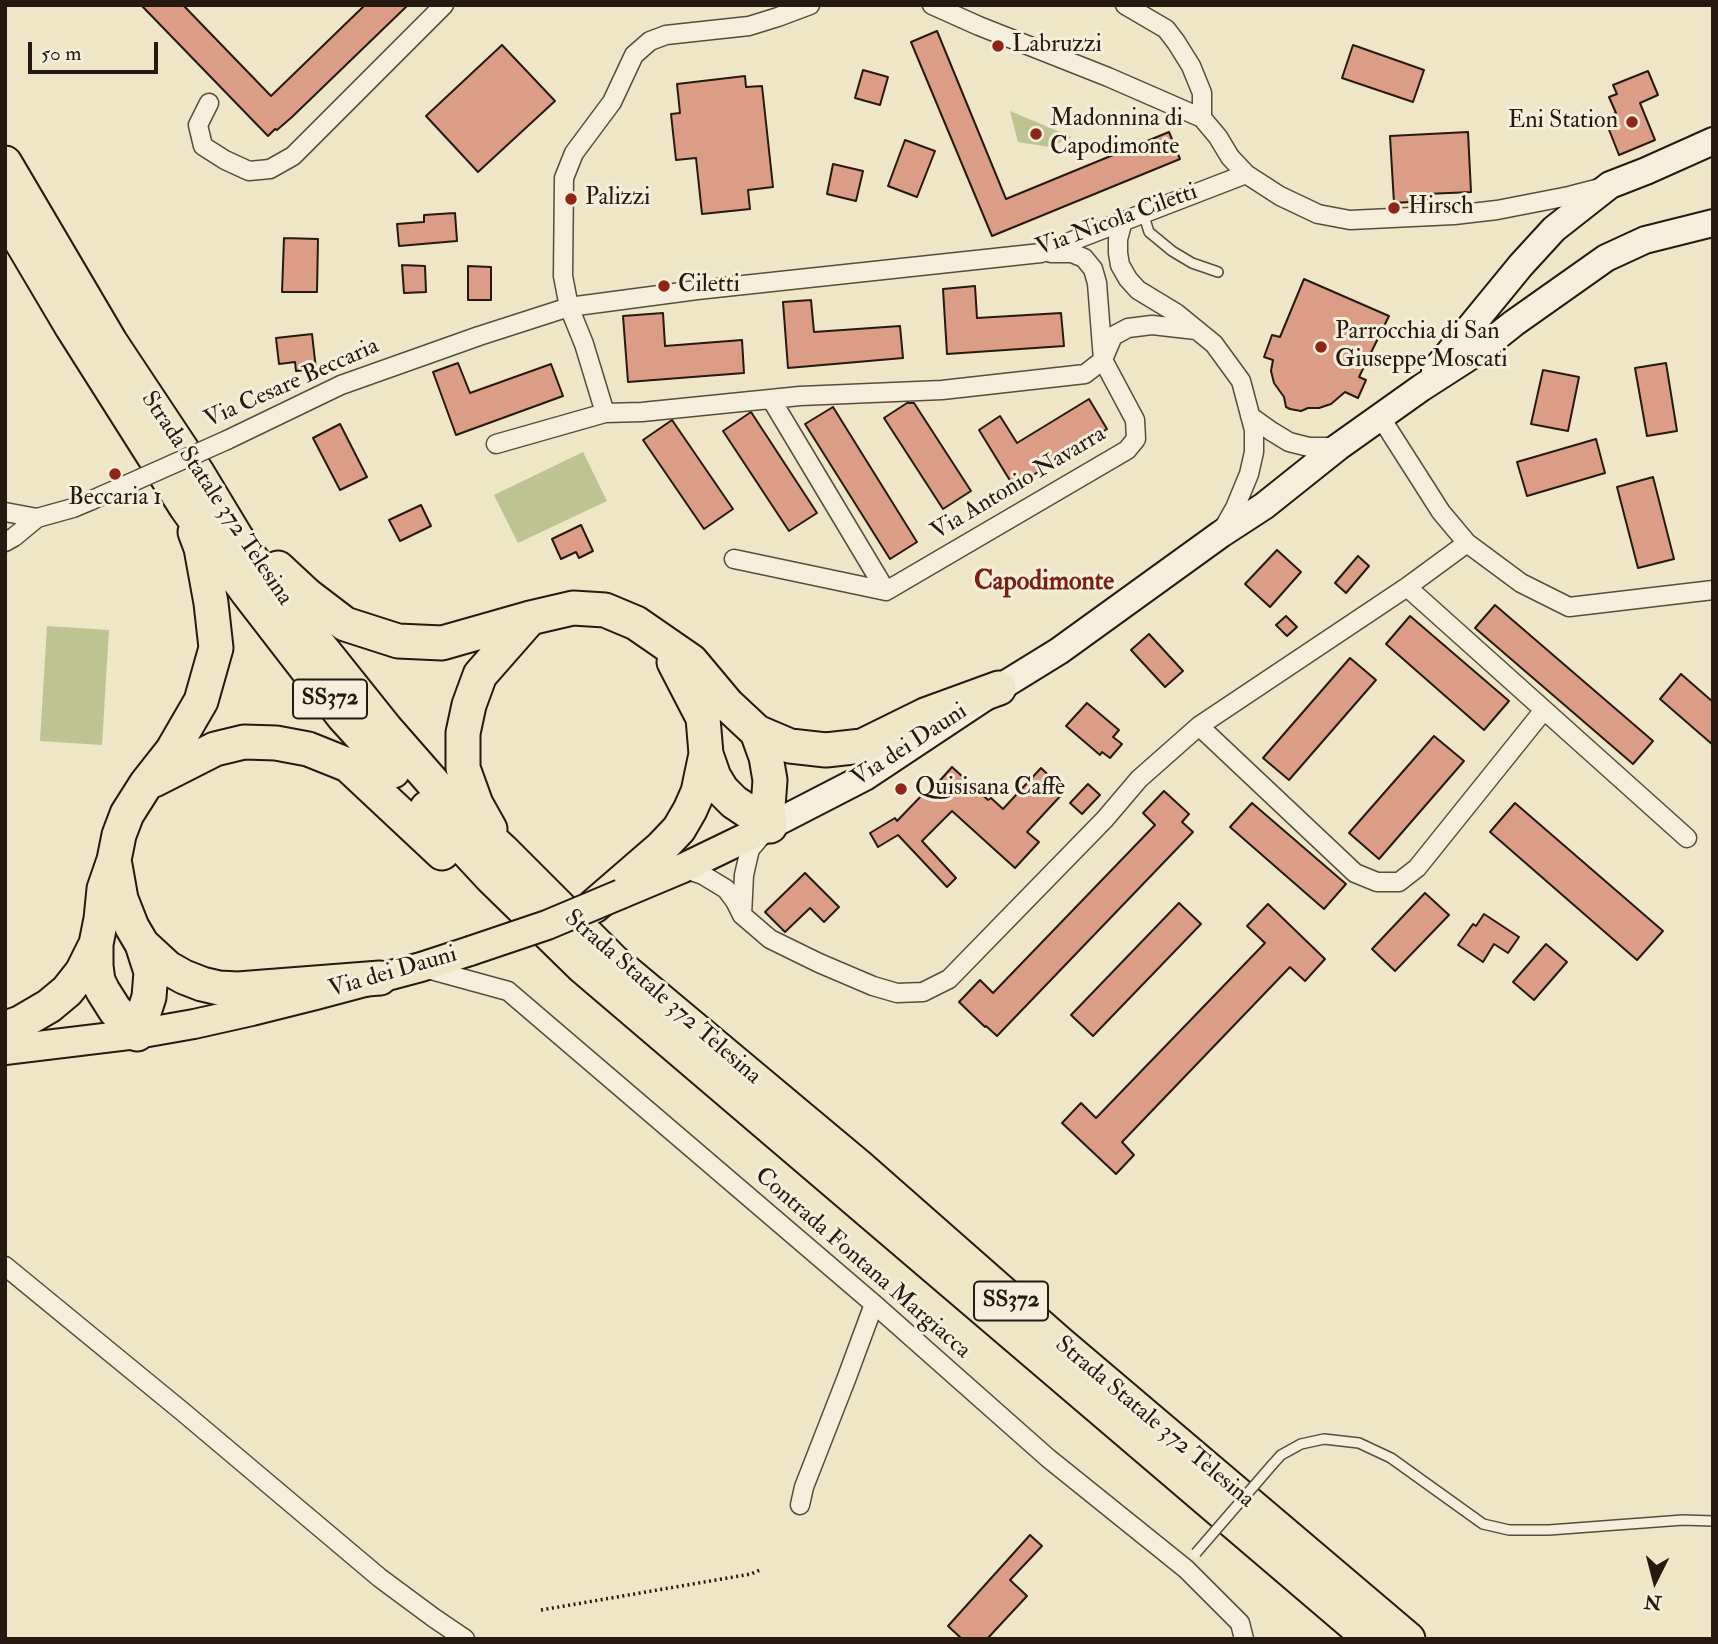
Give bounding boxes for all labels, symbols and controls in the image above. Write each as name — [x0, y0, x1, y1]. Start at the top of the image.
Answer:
scale bar — [32, 28, 161, 72]
place label: Labruzzi — [1012, 32, 1102, 60]
marker: Labruzzi — [990, 38, 1006, 54]
text: 50 m — [41, 40, 82, 67]
place label: Madonnina di Capodimonte — [1050, 106, 1183, 162]
place label: Eni Station — [1508, 108, 1618, 136]
marker: Eni Station — [1624, 114, 1640, 130]
marker: Madonnina di Capodimonte — [1028, 126, 1044, 142]
street label: Via Nicola Ciletti — [1032, 178, 1202, 264]
place label: Palizzi — [585, 185, 650, 213]
marker: Palizzi — [563, 191, 579, 207]
place label: Hirsch — [1408, 194, 1473, 222]
marker: Hirsch — [1386, 200, 1402, 216]
place label: Ciletti — [678, 272, 740, 300]
marker: Ciletti — [656, 278, 672, 294]
place label: Parrocchia di San Giuseppe Moscati — [1335, 319, 1508, 375]
street label: Via Cesare Beccaria — [200, 333, 384, 435]
marker: Parrocchia di San Giuseppe Moscati — [1313, 339, 1329, 355]
street label: Strada Statale 372 Telesina — [134, 387, 298, 611]
street label: Via Antonio Navarra — [927, 421, 1111, 547]
marker: Beccaria 1 — [107, 466, 123, 482]
place label: Beccaria 1 — [68, 485, 162, 513]
district label: Capodimonte — [974, 567, 1114, 599]
road number: SS372 — [293, 680, 367, 719]
street label: Via dei Dauni — [847, 698, 973, 794]
place label: Quisisana Caffè — [915, 775, 1065, 803]
marker: Quisisana Caffè — [893, 781, 909, 797]
street label: Strada Statale 372 Telesina — [558, 905, 766, 1091]
street label: Via dei Dauni — [326, 941, 460, 1005]
street label: Contrada Fontana Margiacca — [748, 1162, 976, 1366]
road number: SS372 — [974, 1282, 1048, 1320]
street label: Strada Statale 372 Telesina — [1048, 1331, 1260, 1515]
north arrow — [1620, 1546, 1690, 1616]
text: N — [1643, 1589, 1663, 1615]

